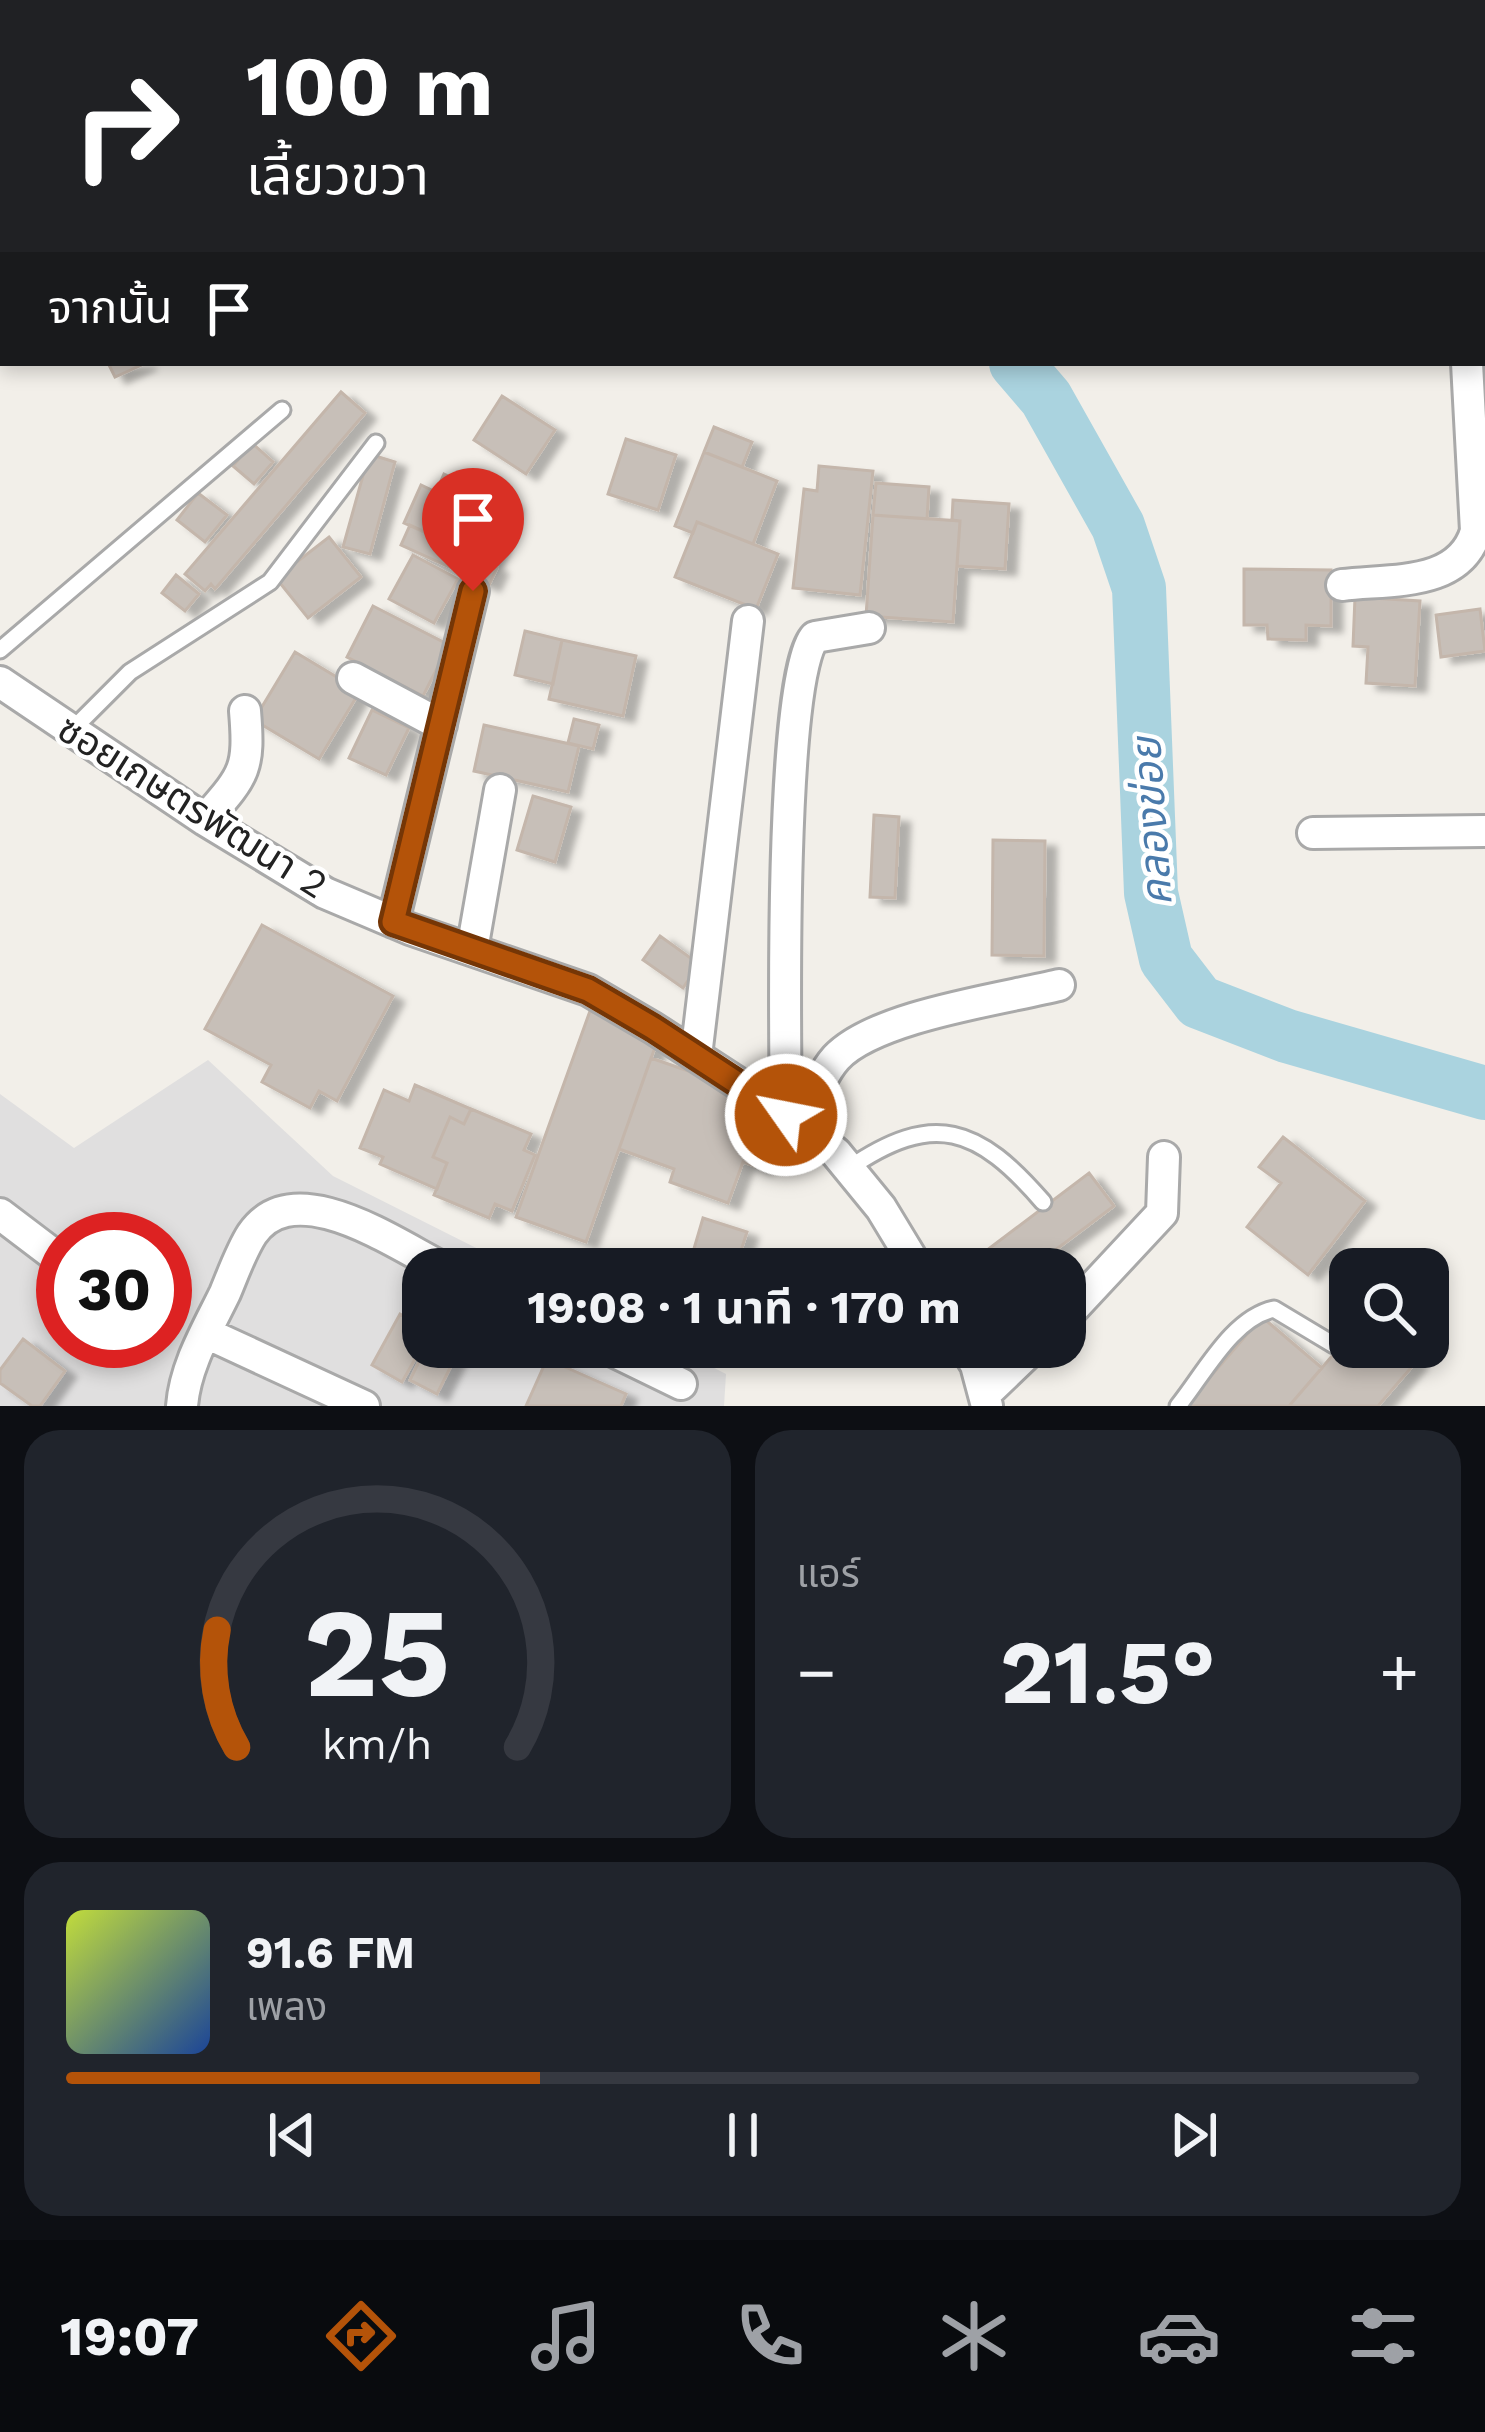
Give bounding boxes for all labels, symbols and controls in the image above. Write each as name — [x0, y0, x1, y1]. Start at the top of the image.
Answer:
text: 100 m — [246, 37, 493, 135]
icon: right — [48, 48, 204, 204]
text: เลี้ยวขวา — [246, 144, 429, 207]
icon: arrive — [196, 276, 262, 342]
text: จากนั้น — [48, 281, 172, 334]
pin — [422, 468, 524, 591]
icon: arrive — [440, 486, 506, 552]
street label: ซอยเกษตรพัฒนา 2 — [50, 705, 336, 907]
water label: คลองข่อย — [1121, 733, 1182, 908]
position arrow — [723, 1052, 849, 1178]
speed limit sign: 30 — [36, 1212, 192, 1368]
map controls — [1329, 1248, 1449, 1368]
button: search — [1329, 1248, 1449, 1368]
text: 19:08 · 1 นาที · 170 m — [528, 1281, 961, 1334]
text: แอร์ — [797, 1551, 860, 1596]
text: 25 — [304, 1580, 451, 1726]
text: 21.5° — [1000, 1619, 1216, 1725]
text: − — [797, 1634, 836, 1711]
text: + — [1379, 1634, 1419, 1711]
text: km/h — [322, 1719, 432, 1769]
text: 91.6 FM — [246, 1926, 415, 1979]
text: เพลง — [246, 1984, 327, 2029]
icon: previous — [259, 2102, 325, 2168]
icon: pause — [710, 2102, 776, 2168]
icon: next — [1161, 2102, 1227, 2168]
icon: directions — [319, 2294, 403, 2378]
icon: music — [524, 2294, 608, 2378]
icon: phone — [728, 2294, 812, 2378]
icon: climate — [932, 2294, 1016, 2378]
icon: car — [1137, 2294, 1221, 2378]
icon: filters — [1341, 2294, 1425, 2378]
text: 19:07 — [60, 2305, 199, 2368]

